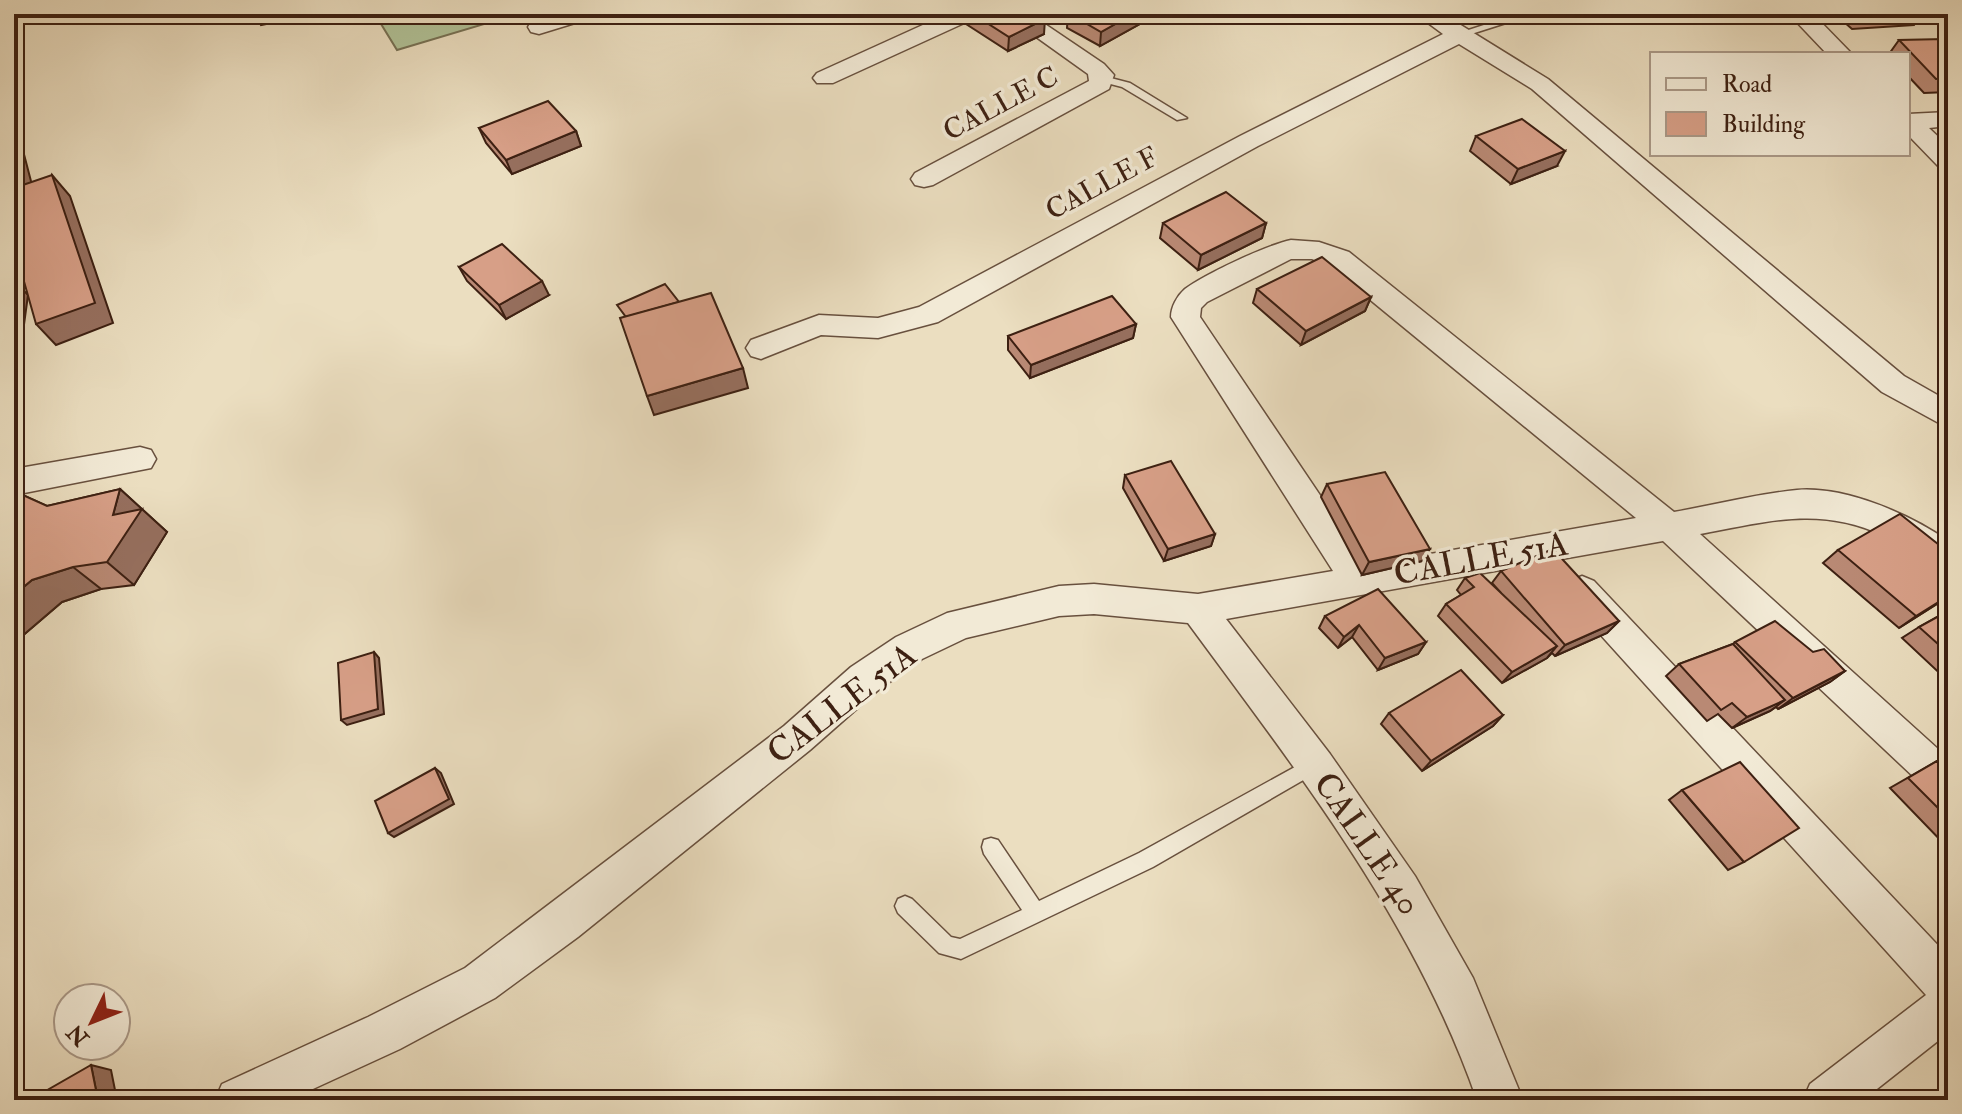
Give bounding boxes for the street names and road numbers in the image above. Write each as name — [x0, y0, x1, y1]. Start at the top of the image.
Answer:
street label: CALLE C — [937, 59, 1065, 149]
street label: CALLE F — [1040, 140, 1164, 228]
street label: CALLE 51A — [1391, 522, 1572, 595]
street label: CALLE 51A — [759, 634, 926, 774]
street label: CALLE 40 — [1304, 764, 1430, 924]

